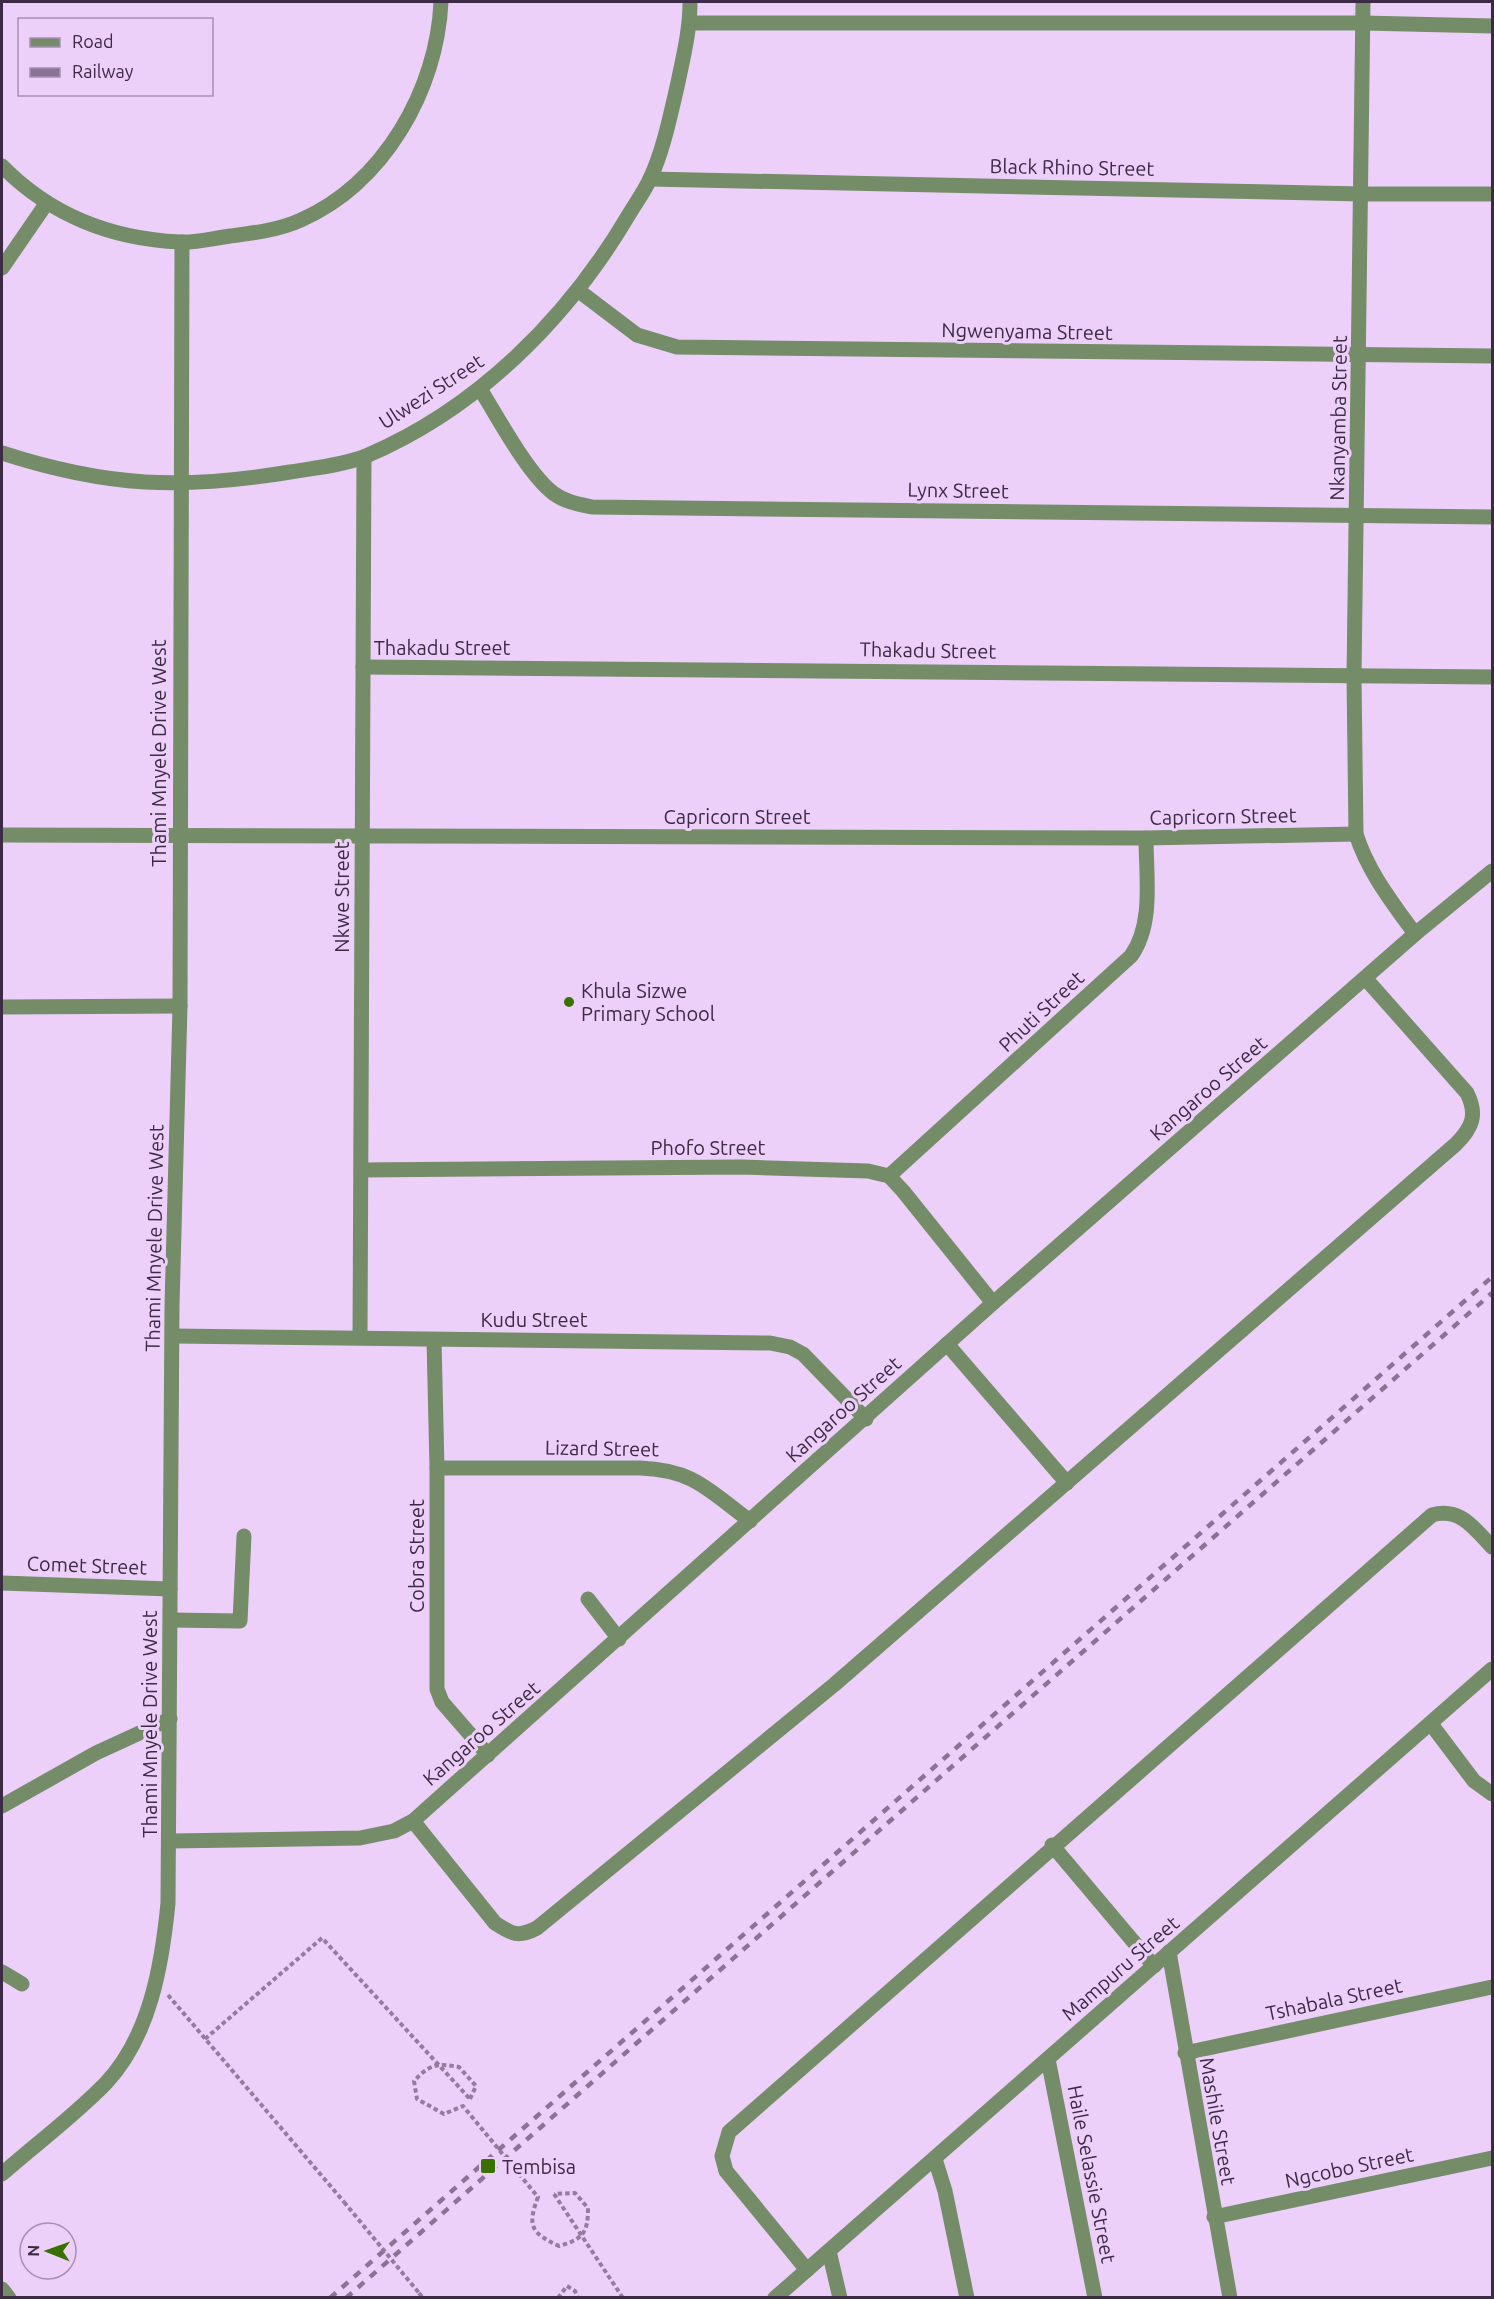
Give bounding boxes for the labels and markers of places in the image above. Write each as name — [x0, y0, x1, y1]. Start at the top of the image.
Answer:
place label: Khula Sizwe Primary School — [581, 979, 715, 1025]
marker: Khula Sizwe Primary School — [562, 995, 576, 1009]
place label: Tembisa — [502, 2155, 576, 2178]
marker: Tembisa — [479, 2157, 497, 2175]

